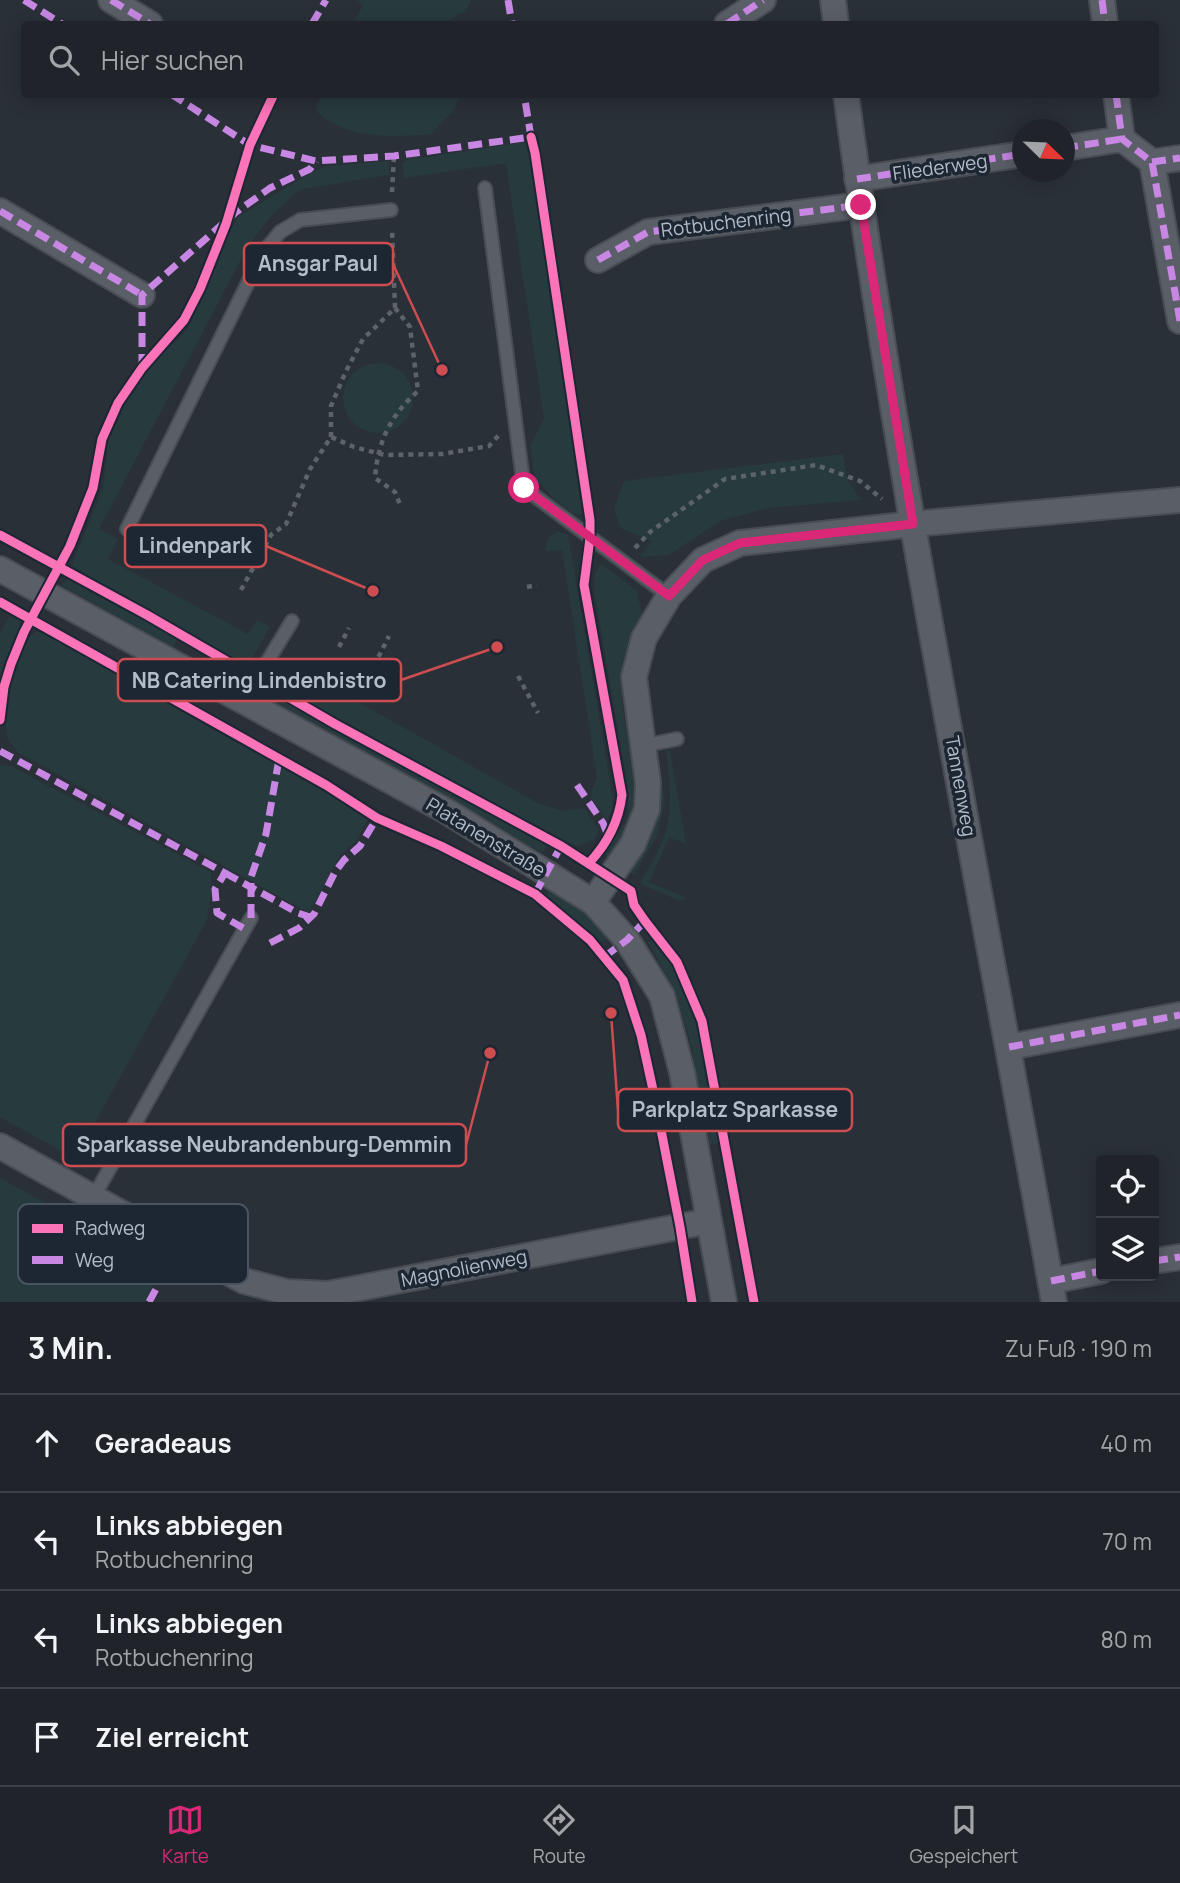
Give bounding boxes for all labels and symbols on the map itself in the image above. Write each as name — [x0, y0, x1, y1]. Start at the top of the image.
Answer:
north arrow — [1012, 119, 1075, 182]
street label: Fliederweg — [891, 147, 989, 187]
route end — [845, 189, 876, 220]
street label: Rotbuchenring — [659, 201, 793, 243]
callout: Ansgar Paul — [244, 243, 393, 285]
text: Ansgar Paul — [258, 249, 378, 277]
route start — [508, 472, 539, 503]
callout: Lindenpark — [125, 525, 266, 567]
text: Lindenpark — [138, 531, 252, 559]
callout: NB Catering Lindenbistro — [118, 659, 401, 701]
text: NB Catering Lindenbistro — [132, 666, 386, 694]
street label: Tannenweg — [939, 734, 983, 838]
street label: Platanenstraße — [421, 791, 551, 883]
callout: Parkplatz Sparkasse — [618, 1089, 852, 1131]
text: Parkplatz Sparkasse — [632, 1095, 838, 1123]
callout: Sparkasse Neubrandenburg-Demmin — [63, 1124, 466, 1166]
text: Sparkasse Neubrandenburg-Demmin — [76, 1130, 452, 1158]
legend — [18, 1204, 248, 1284]
text: Radweg — [75, 1215, 145, 1241]
street label: Magnolienweg — [399, 1243, 529, 1293]
text: Weg — [75, 1247, 114, 1273]

